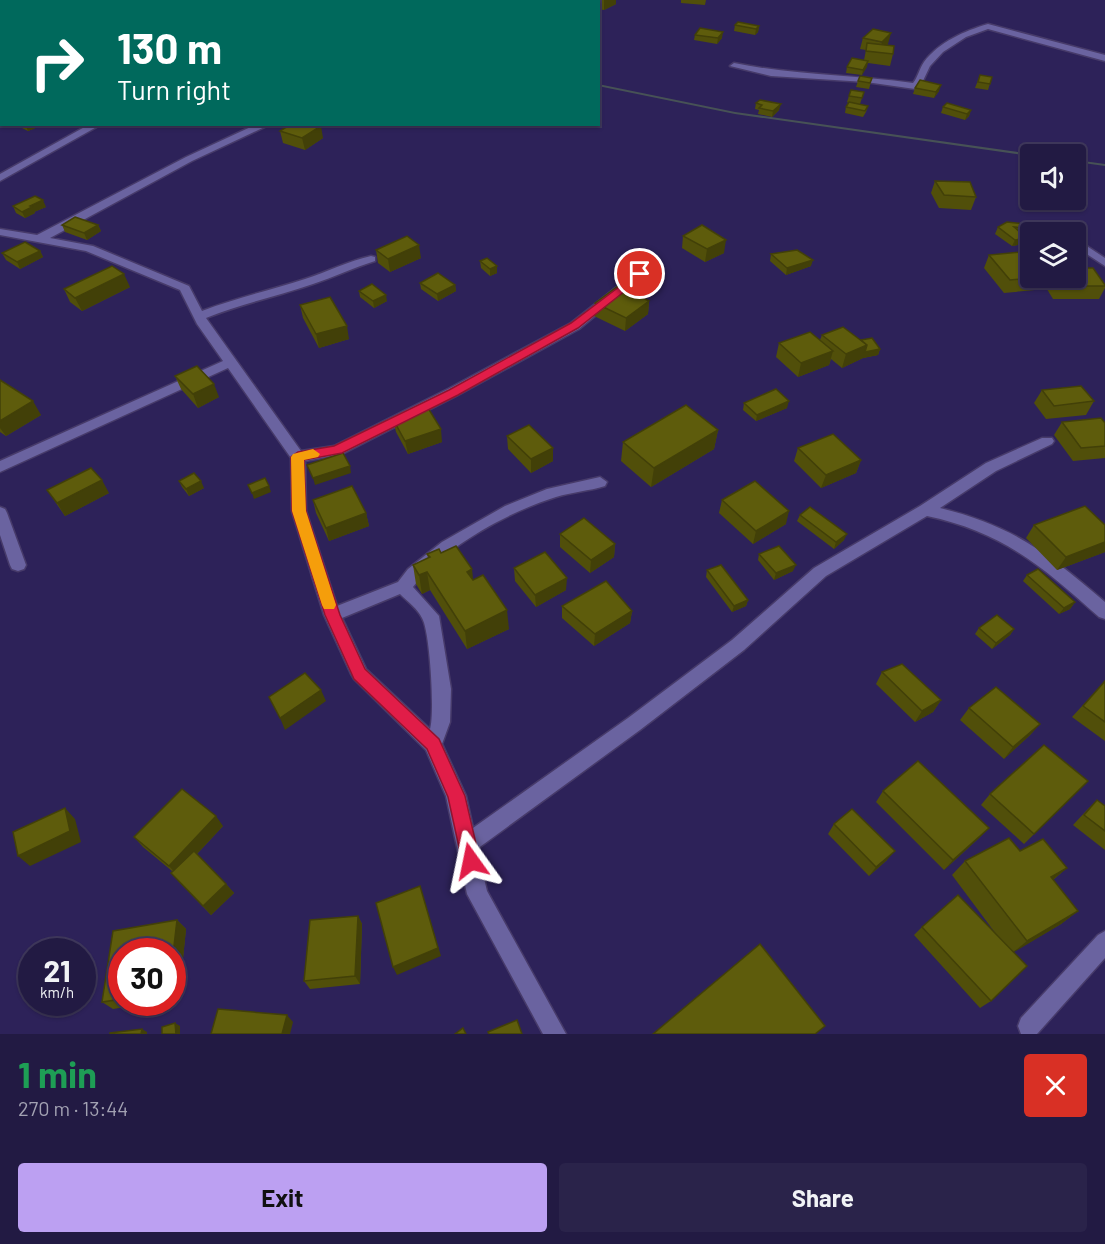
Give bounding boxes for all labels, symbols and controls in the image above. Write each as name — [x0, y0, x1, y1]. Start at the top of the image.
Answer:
text: 130 m — [117, 22, 222, 72]
icon: right — [18, 24, 96, 102]
text: Turn right — [117, 73, 231, 105]
map controls — [1020, 144, 1086, 288]
button: sound — [1020, 144, 1086, 210]
button: layers — [1020, 222, 1086, 288]
pin — [614, 248, 665, 299]
icon: arrive — [623, 257, 656, 290]
position arrow — [439, 829, 503, 893]
speed limit sign: 30 — [108, 938, 186, 1016]
text: 21 — [43, 952, 71, 988]
text: km/h — [40, 983, 74, 1001]
text: 1 min — [18, 1052, 97, 1095]
button: close — [1024, 1054, 1087, 1117]
text: 270 m · 13:44 — [18, 1096, 128, 1120]
button: Exit — [18, 1163, 547, 1232]
button: Share — [559, 1163, 1087, 1232]

